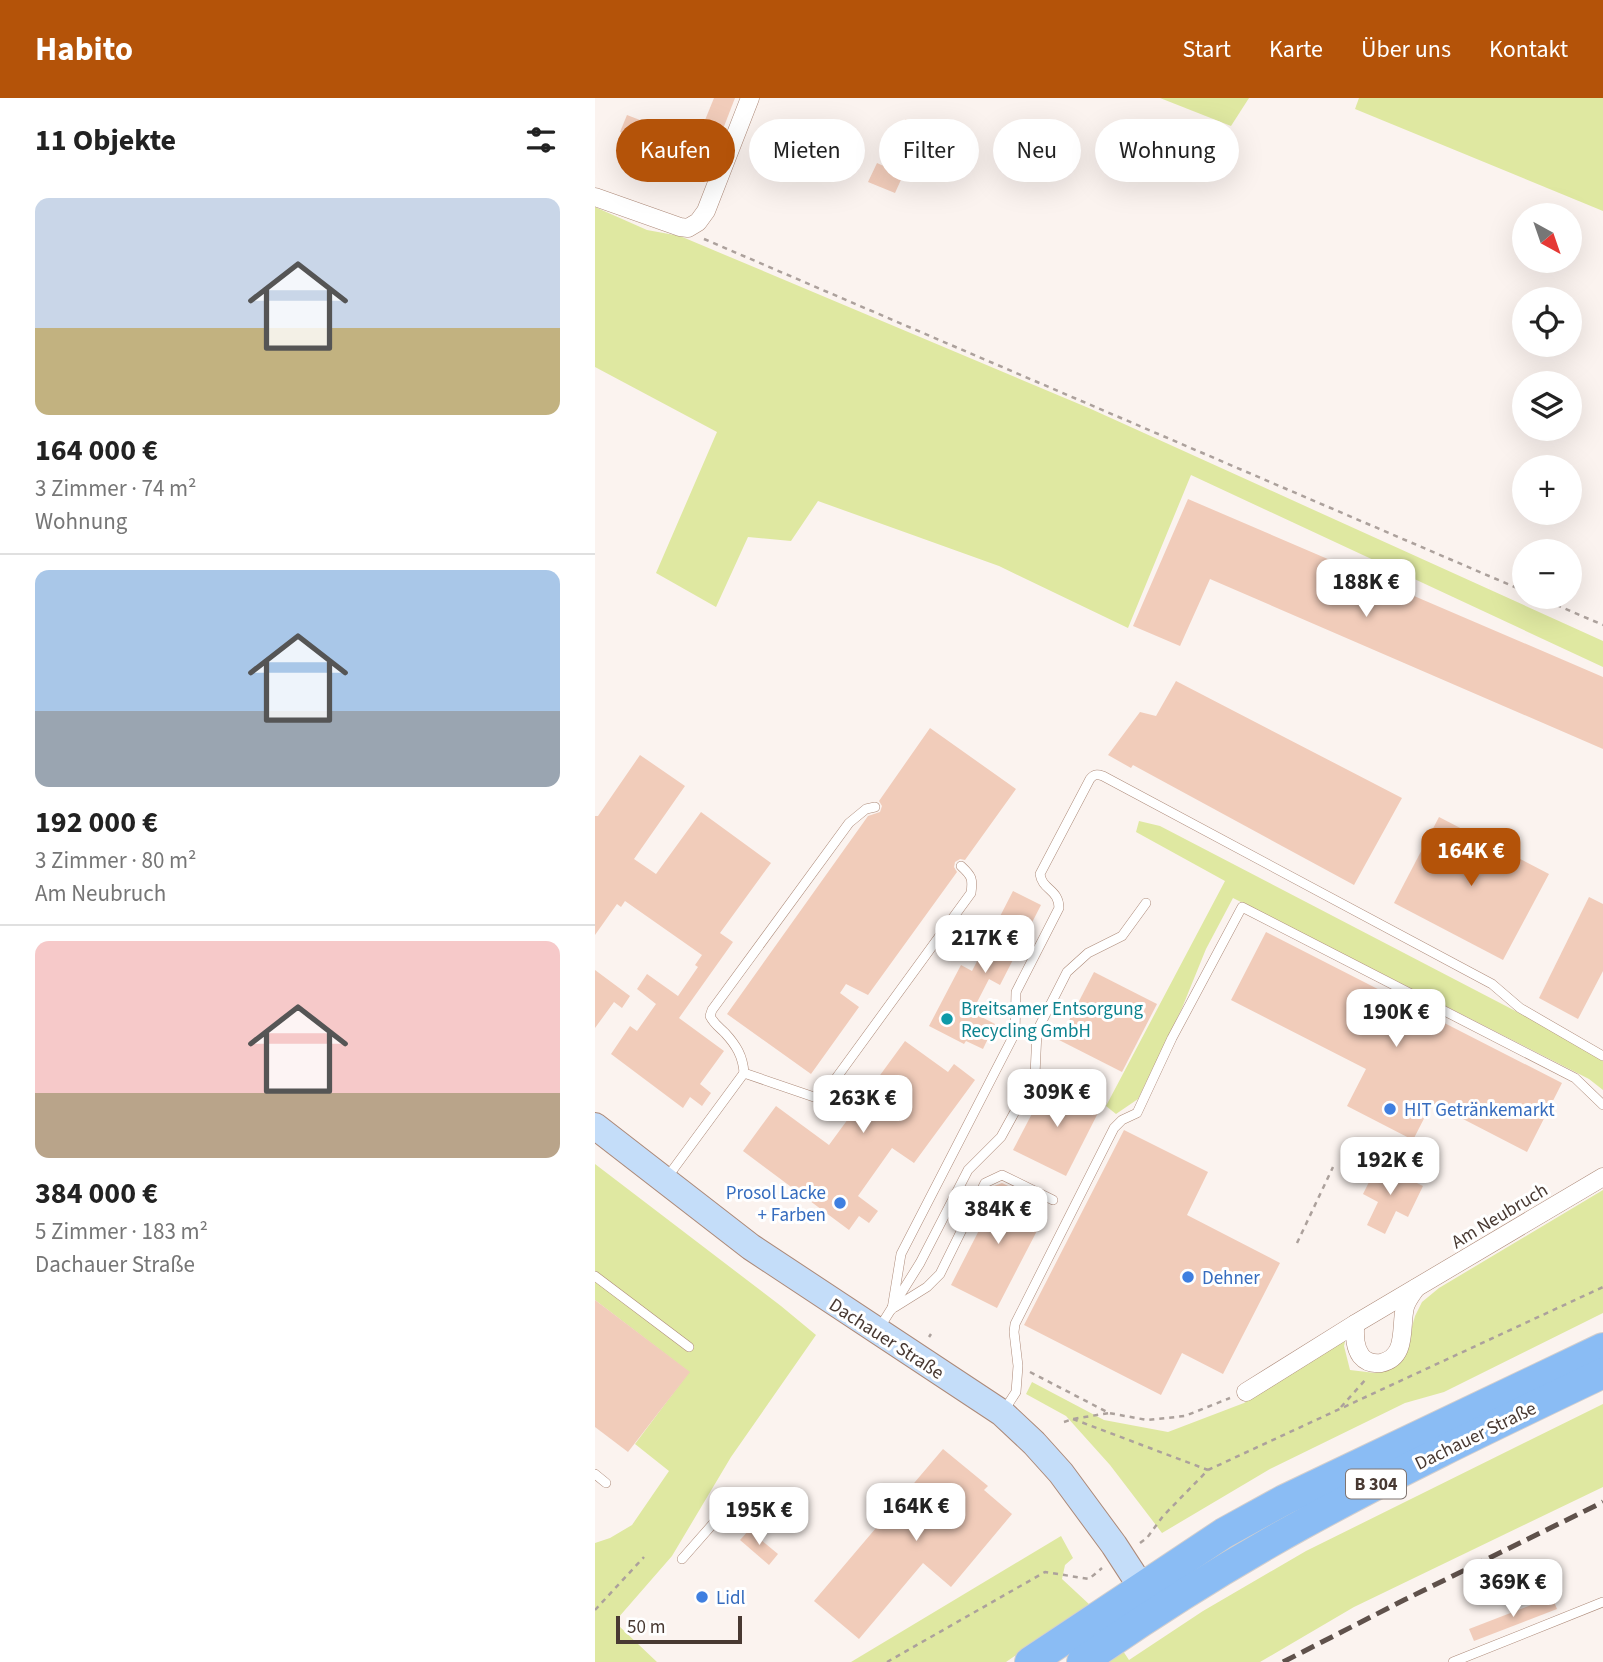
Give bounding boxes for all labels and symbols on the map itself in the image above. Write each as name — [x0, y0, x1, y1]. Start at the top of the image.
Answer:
north arrow — [1512, 203, 1582, 273]
pin: 188K € — [1309, 560, 1423, 619]
pin: 164K € — [1414, 828, 1528, 888]
pin: 217K € — [928, 916, 1042, 975]
pin: 190K € — [1339, 990, 1453, 1049]
place label: Breitsamer Entsorgung Recycling GmbH — [961, 996, 1144, 1045]
marker: Breitsamer Entsorgung Recycling GmbH — [939, 1011, 955, 1027]
pin: 309K € — [1000, 1070, 1114, 1129]
pin: 263K € — [806, 1076, 920, 1135]
place label: HIT Getränkemarkt — [1404, 1097, 1555, 1124]
marker: HIT Getränkemarkt — [1382, 1101, 1398, 1117]
pin: 192K € — [1333, 1138, 1447, 1197]
street label: Am Neubruch — [1446, 1177, 1553, 1256]
place label: Prosol Lacke + Farben — [726, 1180, 826, 1229]
pin: 384K € — [941, 1186, 1055, 1246]
marker: Prosol Lacke + Farben — [832, 1195, 848, 1211]
place label: Dehner — [1202, 1265, 1260, 1292]
marker: Dehner — [1180, 1269, 1196, 1285]
street label: Dachauer Straße — [823, 1292, 949, 1387]
street label: Dachauer Straße — [1410, 1395, 1541, 1477]
road number: B 304 — [1346, 1470, 1406, 1498]
pin: 164K € — [859, 1484, 973, 1543]
pin: 195K € — [702, 1488, 816, 1547]
pin: 369K € — [1456, 1560, 1570, 1619]
place label: Lidl — [716, 1585, 745, 1612]
marker: Lidl — [694, 1589, 710, 1605]
scale bar — [616, 1613, 742, 1645]

